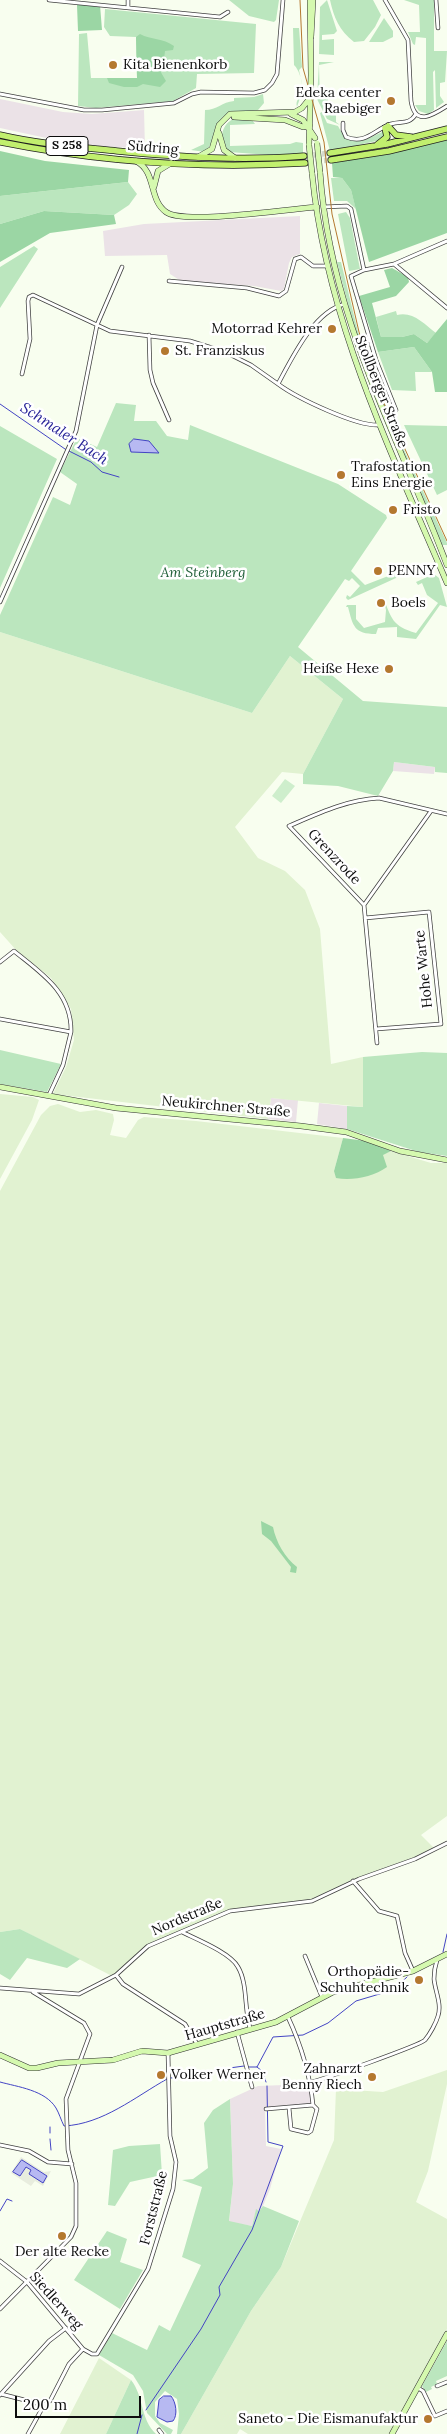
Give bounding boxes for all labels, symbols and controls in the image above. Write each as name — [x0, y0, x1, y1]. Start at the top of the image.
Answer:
place label: Kita Bienenkorb — [123, 57, 228, 73]
marker: Kita Bienenkorb — [107, 59, 119, 71]
place label: Edeka center Raebiger — [296, 85, 381, 118]
marker: Edeka center Raebiger — [385, 95, 397, 107]
road number: S 258 — [46, 136, 88, 156]
street label: Südring — [127, 137, 179, 159]
place label: Motorrad Kehrer — [211, 321, 322, 337]
marker: Motorrad Kehrer — [326, 323, 338, 335]
street label: Stollberger Straße — [351, 333, 411, 451]
place label: St. Franziskus — [175, 343, 265, 359]
marker: St. Franziskus — [159, 345, 171, 357]
water label: Schmaler Bach — [17, 399, 111, 469]
place label: Trafostation Eins Energie — [351, 459, 433, 492]
marker: Trafostation Eins Energie — [335, 469, 347, 481]
place label: Fristo — [403, 502, 441, 518]
marker: Fristo — [387, 504, 399, 516]
place label: PENNY — [388, 563, 435, 579]
park label: Am Steinberg — [161, 565, 245, 581]
marker: PENNY — [372, 565, 384, 577]
place label: Boels — [391, 595, 426, 611]
marker: Boels — [375, 597, 387, 609]
place label: Heiße Hexe — [303, 661, 379, 677]
marker: Heiße Hexe — [383, 663, 395, 675]
street label: Grenzrode — [304, 826, 364, 888]
street label: Hohe Warte — [412, 929, 436, 1009]
street label: Neukirchner Straße — [161, 1093, 291, 1121]
street label: Nordstraße — [149, 1895, 225, 1939]
place label: Orthopädie- Schuhtechnik — [320, 1964, 409, 1996]
marker: Orthopädie- Schuhtechnik — [413, 1974, 425, 1986]
street label: Hauptstraße — [183, 2006, 267, 2044]
place label: Zahnarzt Benny Riech — [282, 2061, 362, 2094]
place label: Volker Werner — [171, 2067, 266, 2083]
marker: Volker Werner — [155, 2069, 167, 2081]
marker: Zahnarzt Benny Riech — [366, 2071, 378, 2083]
street label: Forststraße — [137, 2169, 171, 2247]
marker: Der alte Recke — [56, 2230, 68, 2242]
place label: Der alte Recke — [15, 2244, 109, 2260]
street label: Siedlerweg — [26, 2269, 86, 2333]
scale bar — [18, 2386, 144, 2418]
text: 200 m — [23, 2395, 67, 2414]
place label: Saneto - Die Eismanufaktur — [238, 2411, 418, 2427]
marker: Saneto - Die Eismanufaktur — [422, 2413, 434, 2425]

